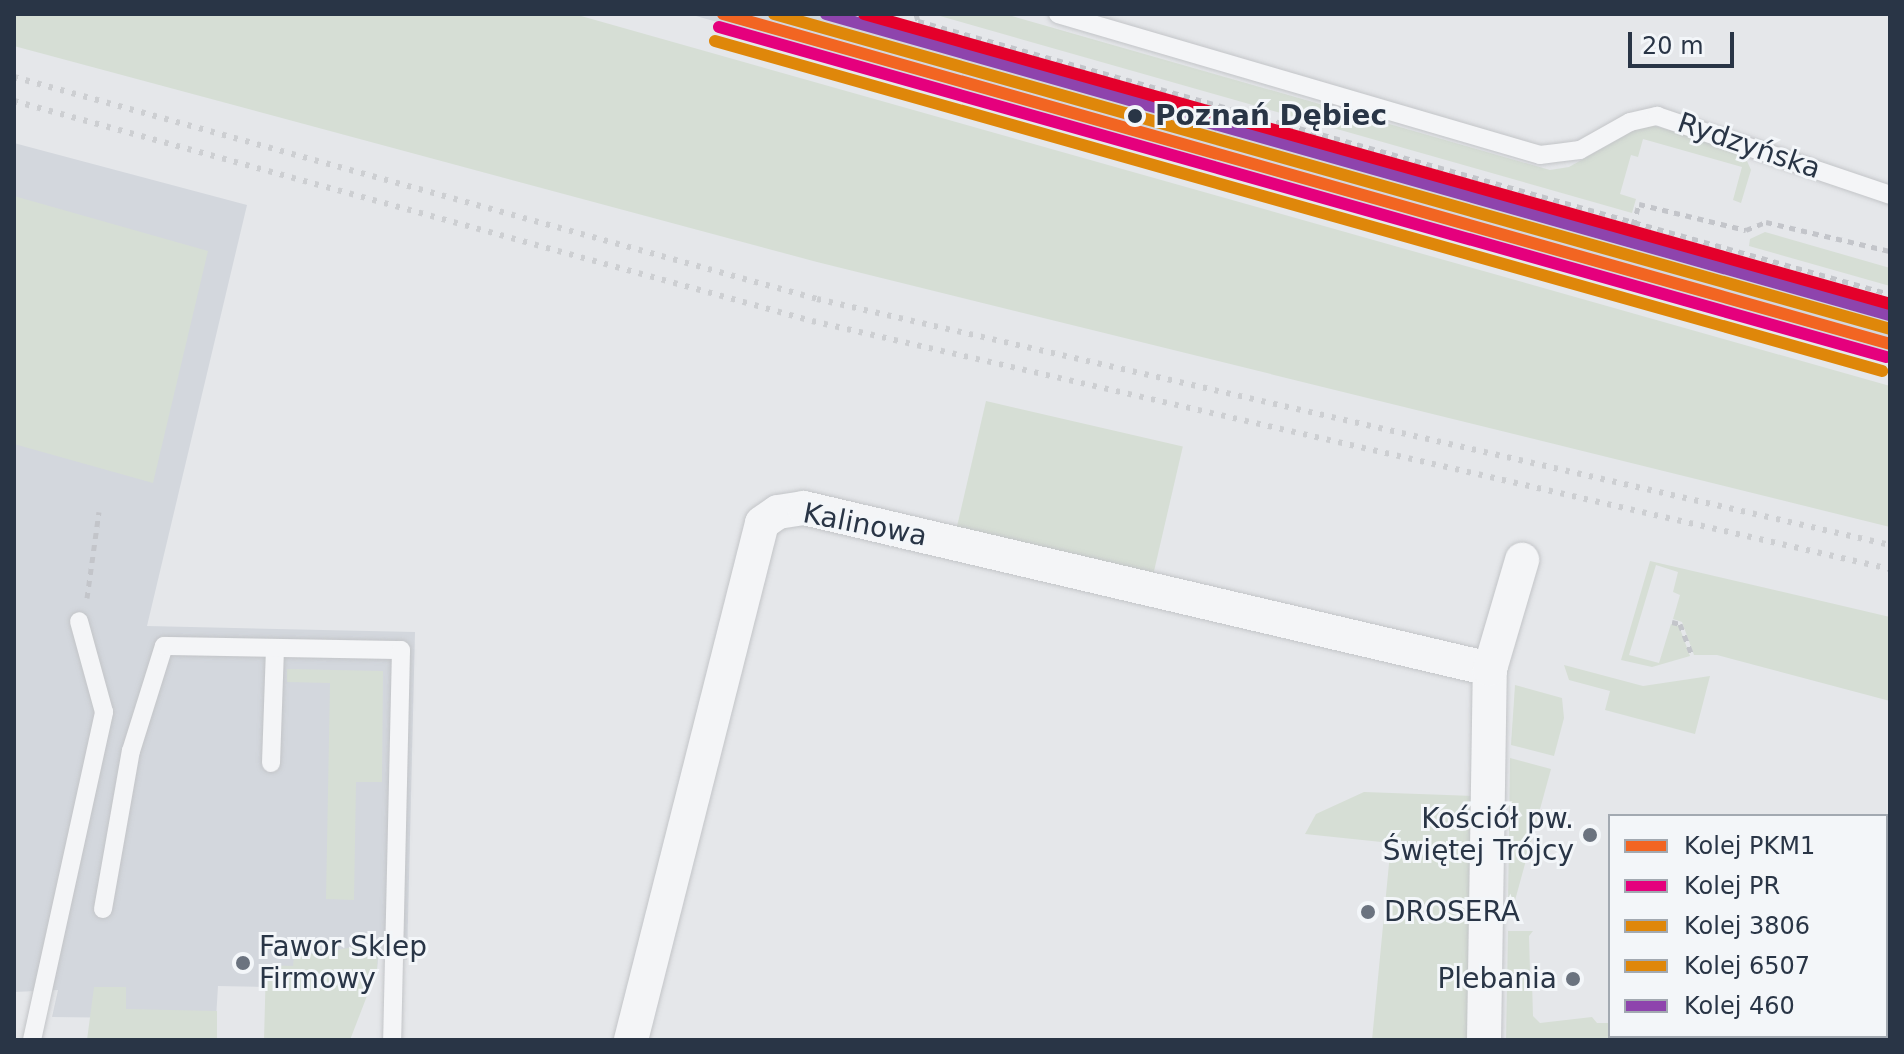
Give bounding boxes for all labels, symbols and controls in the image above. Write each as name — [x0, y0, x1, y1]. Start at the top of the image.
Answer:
scale bar — [1632, 16, 1738, 66]
text: 20 m — [1642, 32, 1704, 60]
place label: Poznań Dębiec — [1155, 99, 1387, 133]
marker: Poznań Dębiec — [1122, 103, 1148, 129]
street label: Rydzyńska — [1673, 106, 1825, 186]
street label: Kalinowa — [800, 497, 930, 553]
place label: Kościół pw. Świętej Trójcy — [1383, 802, 1574, 868]
legend — [1608, 814, 1888, 1038]
marker: Kościół pw. Świętej Trójcy — [1581, 826, 1599, 844]
text: Kolej PKM1 — [1684, 832, 1815, 860]
text: Kolej PR — [1684, 872, 1780, 900]
place label: DROSERA — [1384, 895, 1520, 929]
marker: DROSERA — [1359, 903, 1377, 921]
text: Kolej 3806 — [1684, 912, 1810, 940]
place label: Fawor Sklep Firmowy — [259, 930, 427, 996]
text: Kolej 6507 — [1684, 952, 1810, 980]
marker: Fawor Sklep Firmowy — [234, 954, 252, 972]
place label: Plebania — [1437, 962, 1557, 996]
marker: Plebania — [1564, 970, 1582, 988]
text: Kolej 460 — [1684, 992, 1795, 1020]

